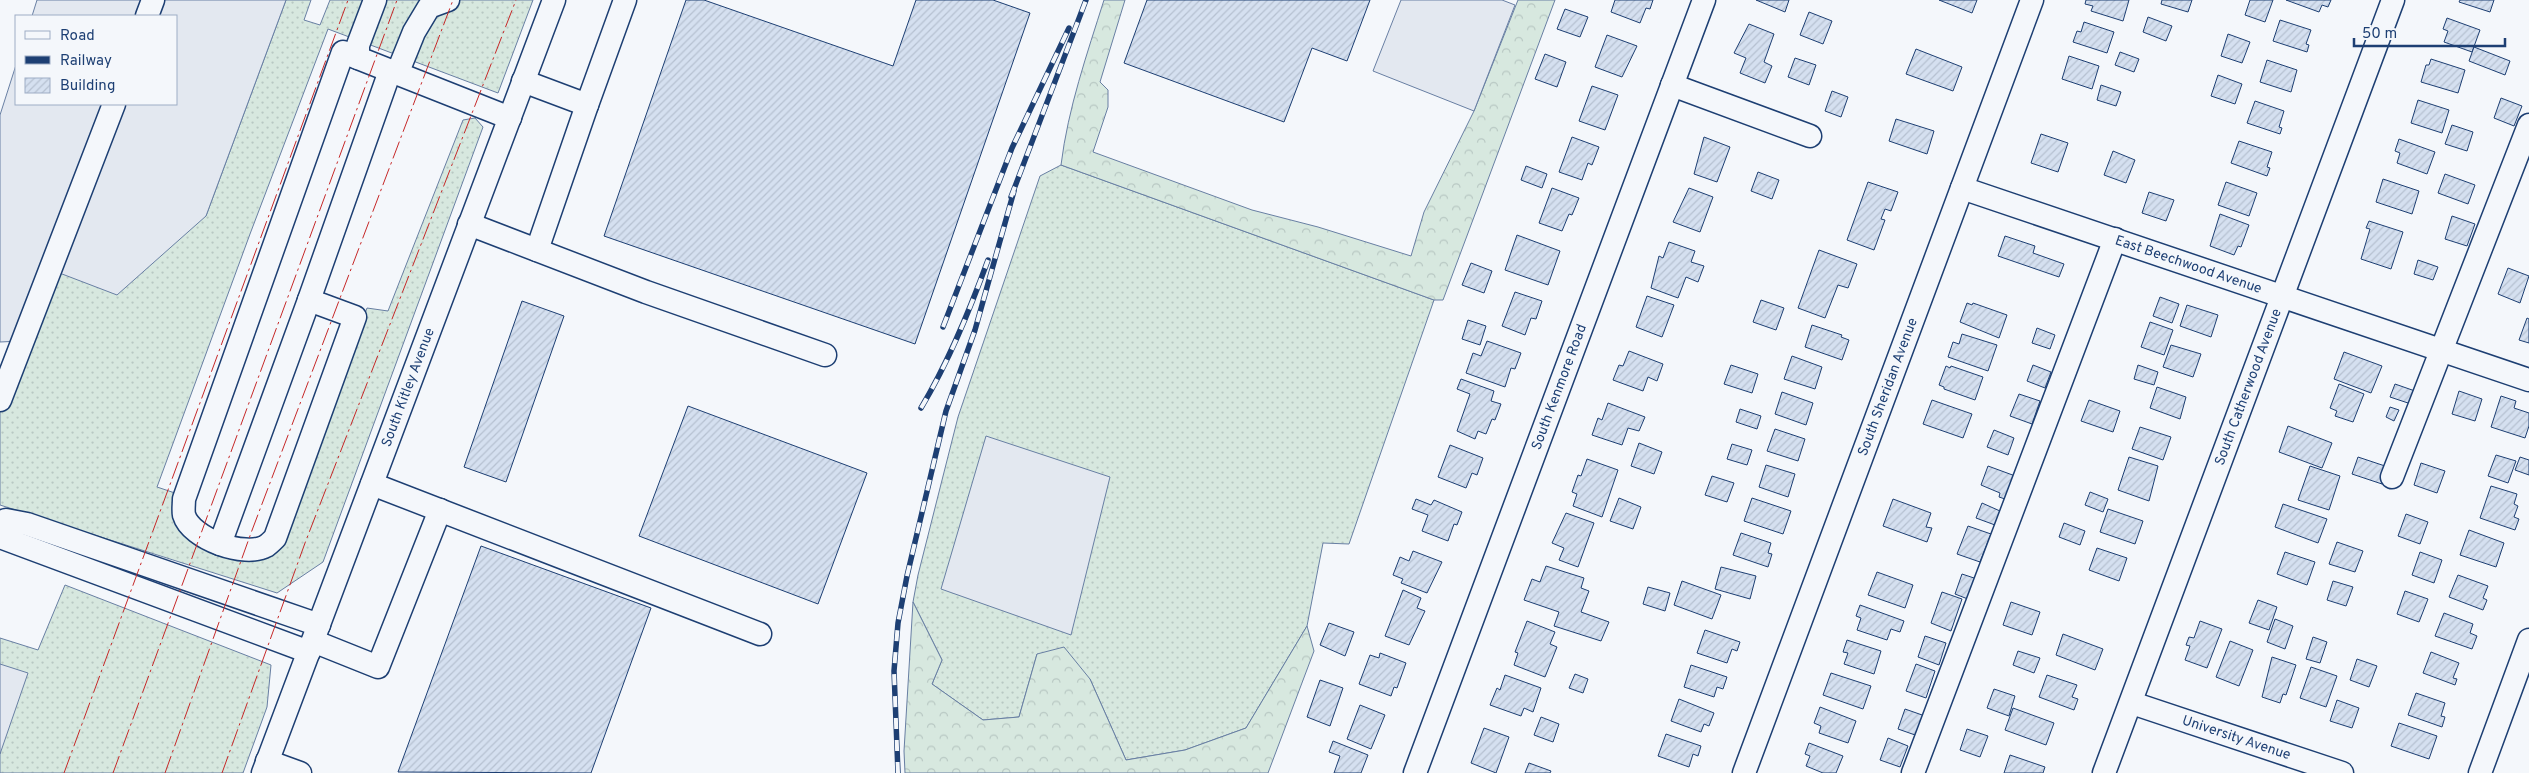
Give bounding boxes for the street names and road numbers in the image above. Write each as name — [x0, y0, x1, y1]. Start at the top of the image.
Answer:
street label: East Beechwood Avenue — [2113, 232, 2264, 297]
street label: South Catherwood Avenue — [2211, 306, 2285, 468]
street label: South Sheridan Avenue — [1854, 316, 1921, 458]
street label: South Kenmore Road — [1528, 322, 1591, 452]
street label: South Kitley Avenue — [378, 326, 438, 449]
street label: University Avenue — [2180, 712, 2293, 764]

